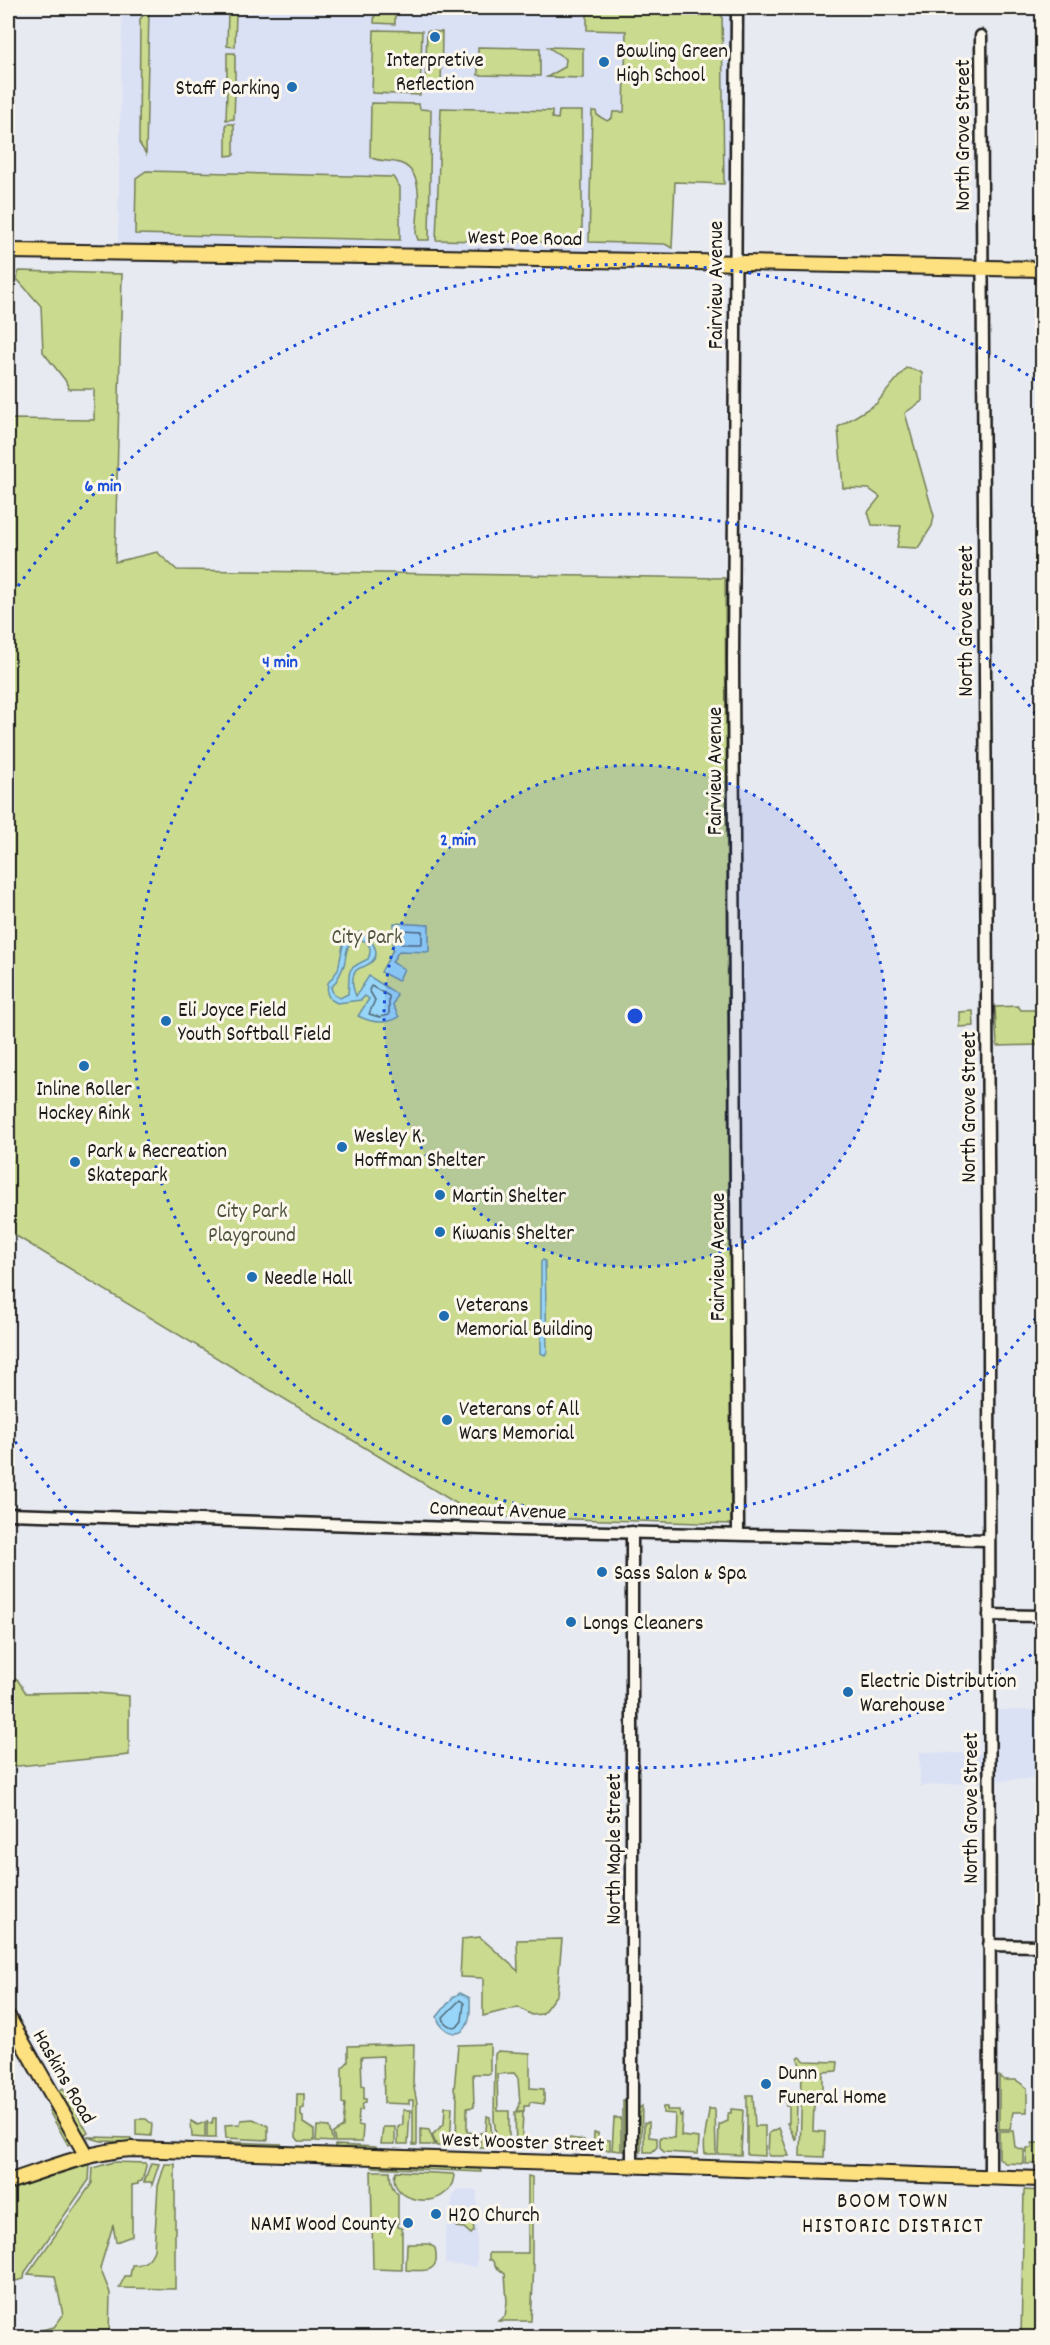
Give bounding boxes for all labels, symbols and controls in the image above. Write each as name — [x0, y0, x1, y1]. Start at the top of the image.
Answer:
marker: Interpretive Reflection — [428, 30, 442, 44]
place label: Bowling Green High School — [616, 38, 728, 92]
place label: Interpretive Reflection — [386, 47, 484, 101]
marker: Bowling Green High School — [597, 55, 611, 69]
street label: North Grove Street — [950, 59, 980, 211]
place label: Staff Parking — [176, 75, 280, 105]
marker: Staff Parking — [285, 80, 299, 94]
street label: Fairview Avenue — [703, 221, 733, 349]
street label: West Poe Road — [467, 224, 583, 256]
text: 6 min — [85, 475, 121, 500]
street label: North Grove Street — [953, 545, 983, 697]
text: 4 min — [262, 651, 298, 676]
street label: Fairview Avenue — [702, 707, 732, 835]
text: 2 min — [440, 829, 476, 854]
park label: City Park — [331, 924, 403, 954]
place label: Eli Joyce Field Youth Softball Field — [178, 997, 331, 1051]
centre of rings — [625, 1006, 645, 1026]
marker: Eli Joyce Field Youth Softball Field — [159, 1014, 173, 1028]
street label: North Grove Street — [956, 1031, 986, 1183]
marker: Inline Roller Hockey Rink — [77, 1059, 91, 1073]
place label: Inline Roller Hockey Rink — [36, 1076, 132, 1130]
place label: Wesley K. Hoffman Shelter — [354, 1123, 485, 1177]
place label: Park & Recreation Skatepark — [87, 1138, 227, 1192]
marker: Wesley K. Hoffman Shelter — [335, 1140, 349, 1154]
marker: Park & Recreation Skatepark — [68, 1155, 82, 1169]
place label: Martin Shelter — [452, 1183, 566, 1213]
marker: Martin Shelter — [433, 1188, 447, 1202]
street label: Fairview Avenue — [705, 1193, 735, 1321]
park label: City Park Playground — [208, 1198, 296, 1252]
place label: Kiwanis Shelter — [452, 1220, 574, 1250]
marker: Kiwanis Shelter — [433, 1225, 447, 1239]
place label: Needle Hall — [264, 1265, 352, 1295]
marker: Needle Hall — [245, 1270, 259, 1284]
place label: Veterans Memorial Building — [456, 1292, 593, 1346]
marker: Veterans Memorial Building — [437, 1309, 451, 1323]
place label: Veterans of All Wars Memorial — [459, 1396, 579, 1450]
marker: Veterans of All Wars Memorial — [440, 1413, 454, 1427]
street label: Conneaut Avenue — [429, 1495, 567, 1529]
place label: Sass Salon & Spa — [614, 1560, 748, 1590]
marker: Sass Salon & Spa — [595, 1565, 609, 1579]
place label: Longs Cleaners — [583, 1610, 704, 1640]
marker: Longs Cleaners — [564, 1615, 578, 1629]
place label: Electric Distribution Warehouse — [860, 1668, 1017, 1722]
marker: Electric Distribution Warehouse — [841, 1685, 855, 1699]
street label: North Grove Street — [958, 1732, 988, 1884]
street label: North Maple Street — [601, 1773, 631, 1925]
street label: Haskins Road — [23, 2025, 102, 2130]
place label: Dunn Funeral Home — [778, 2060, 887, 2114]
marker: Dunn Funeral Home — [759, 2077, 773, 2091]
street label: West Wooster Street — [441, 2126, 605, 2162]
district label: BOOM TOWN HISTORIC DISTRICT — [802, 2187, 984, 2243]
place label: H2O Church — [448, 2202, 540, 2232]
marker: H2O Church — [429, 2207, 443, 2221]
place label: NAMI Wood County — [250, 2211, 396, 2241]
marker: NAMI Wood County — [401, 2216, 415, 2230]

